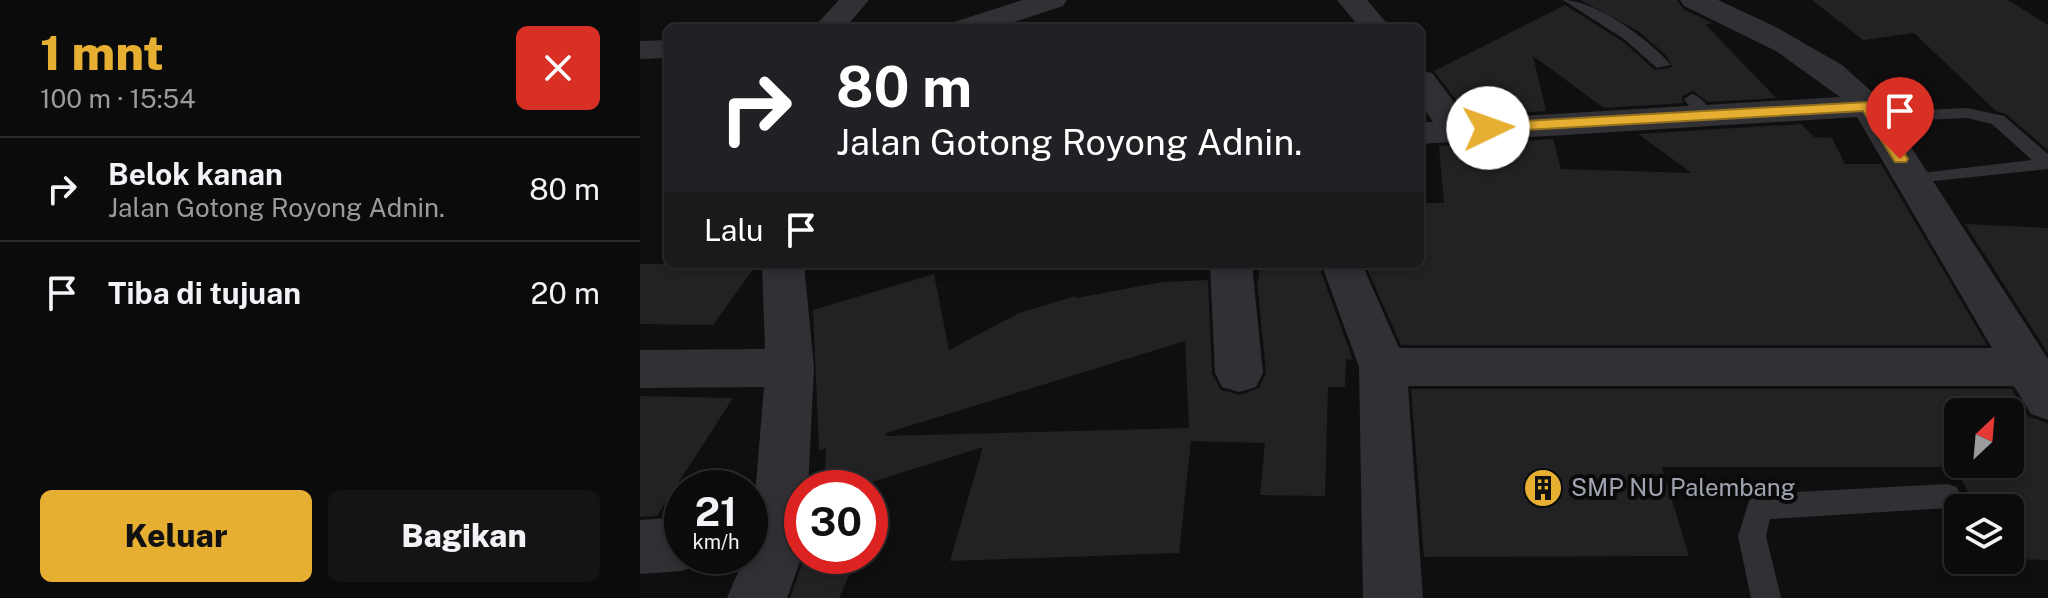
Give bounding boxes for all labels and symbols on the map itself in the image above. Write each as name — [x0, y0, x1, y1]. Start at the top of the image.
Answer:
pin — [1866, 77, 1934, 159]
position arrow — [1446, 86, 1530, 170]
north arrow — [1944, 398, 2024, 478]
building icon: SMP NU Palembang — [1522, 467, 1564, 509]
speed limit sign: 30 — [784, 470, 888, 574]
place label: SMP NU Palembang — [1571, 473, 1796, 501]

